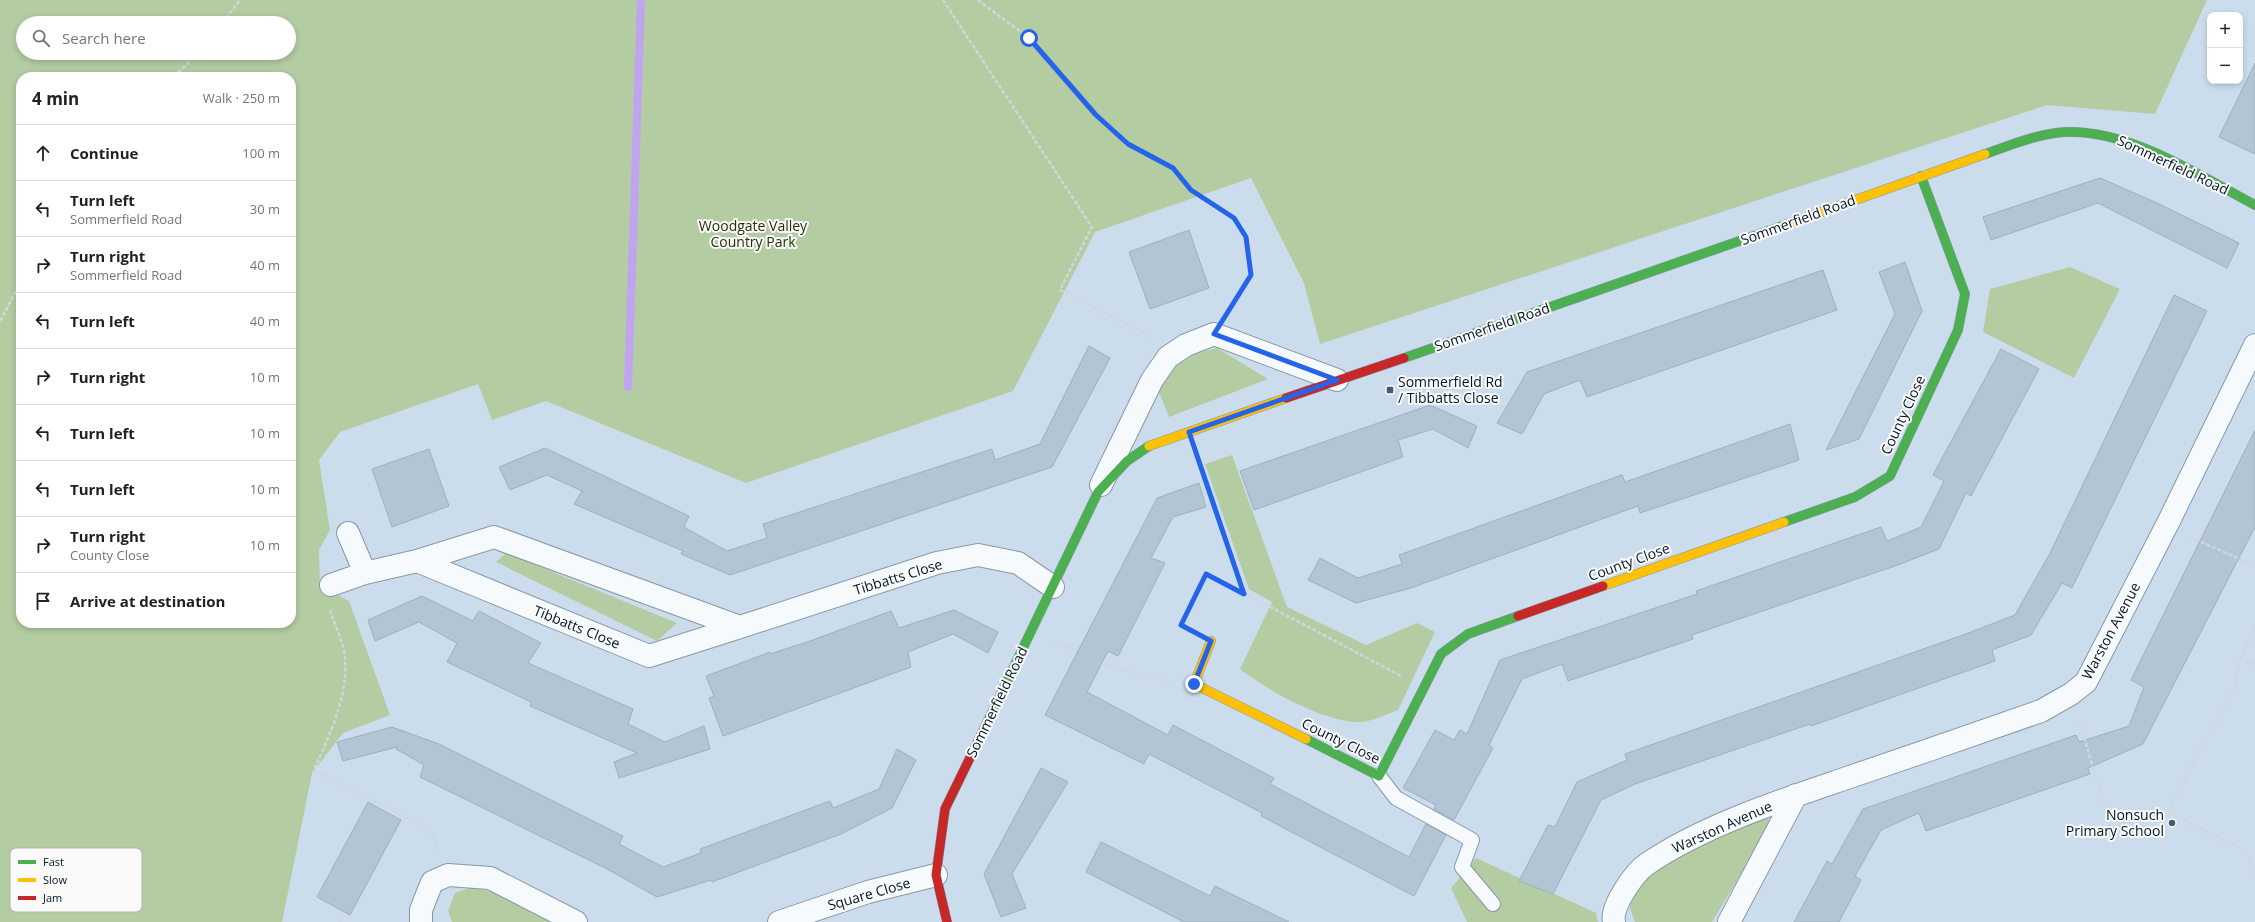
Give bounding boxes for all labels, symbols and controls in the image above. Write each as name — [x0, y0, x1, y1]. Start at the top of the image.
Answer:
map controls — [2207, 12, 2243, 84]
button: + — [2207, 12, 2243, 48]
search box — [16, 16, 296, 60]
icon: search — [30, 27, 52, 49]
text: Search here — [62, 28, 146, 48]
route start — [1020, 29, 1038, 47]
button: − — [2207, 48, 2243, 84]
text: 4 min — [32, 87, 79, 110]
text: Walk · 250 m — [203, 89, 280, 107]
street label: Sommerfield Road — [2114, 130, 2232, 199]
icon: ahead — [32, 142, 54, 164]
text: Continue — [70, 143, 138, 163]
text: 100 m — [242, 144, 280, 162]
text: Turn left — [70, 190, 135, 210]
street label: Sommerfield Road — [1738, 190, 1858, 249]
icon: left — [32, 198, 54, 220]
text: 30 m — [250, 200, 280, 218]
text: Sommerfield Road — [70, 210, 182, 228]
park label: Woodgate Valley Country Park — [699, 216, 808, 251]
text: Turn right — [70, 246, 145, 266]
icon: right — [32, 254, 54, 276]
text: 40 m — [250, 256, 280, 274]
text: Sommerfield Road — [70, 266, 182, 284]
street label: Sommerfield Road — [1432, 298, 1552, 355]
icon: left — [32, 310, 54, 332]
text: Turn left — [70, 311, 135, 331]
text: 40 m — [250, 312, 280, 330]
icon: right — [32, 366, 54, 388]
text: Turn right — [70, 367, 145, 387]
text: 10 m — [250, 368, 280, 386]
place label: Sommerfield Rd / Tibbatts Close — [1398, 372, 1503, 407]
street label: County Close — [1876, 372, 1929, 457]
marker: Sommerfield Rd / Tibbatts Close — [1385, 385, 1395, 395]
icon: left — [32, 422, 54, 444]
text: Turn left — [70, 423, 135, 443]
text: 10 m — [250, 424, 280, 442]
icon: left — [32, 478, 54, 500]
text: Turn left — [70, 479, 135, 499]
text: 10 m — [250, 480, 280, 498]
text: Turn right — [70, 526, 145, 546]
icon: right — [32, 534, 54, 556]
text: 10 m — [250, 536, 280, 554]
street label: County Close — [1585, 538, 1672, 585]
text: County Close — [70, 546, 149, 564]
street label: Tibbatts Close — [851, 554, 945, 599]
street label: Warston Avenue — [2077, 579, 2144, 683]
icon: arrive — [32, 590, 54, 612]
text: Arrive at destination — [70, 591, 225, 611]
street label: Tibbatts Close — [531, 601, 623, 653]
street label: Sommerfield Road — [962, 643, 1032, 760]
route end — [1185, 675, 1203, 693]
street label: County Close — [1299, 713, 1384, 768]
street label: Warston Avenue — [1669, 796, 1775, 857]
place label: Nonsuch Primary School — [2066, 805, 2164, 840]
marker: Nonsuch Primary School — [2167, 818, 2177, 828]
legend — [10, 848, 142, 912]
text: Fast — [43, 854, 64, 869]
text: Slow — [43, 872, 67, 887]
street label: Square Close — [825, 873, 913, 914]
text: Jam — [42, 890, 62, 905]

